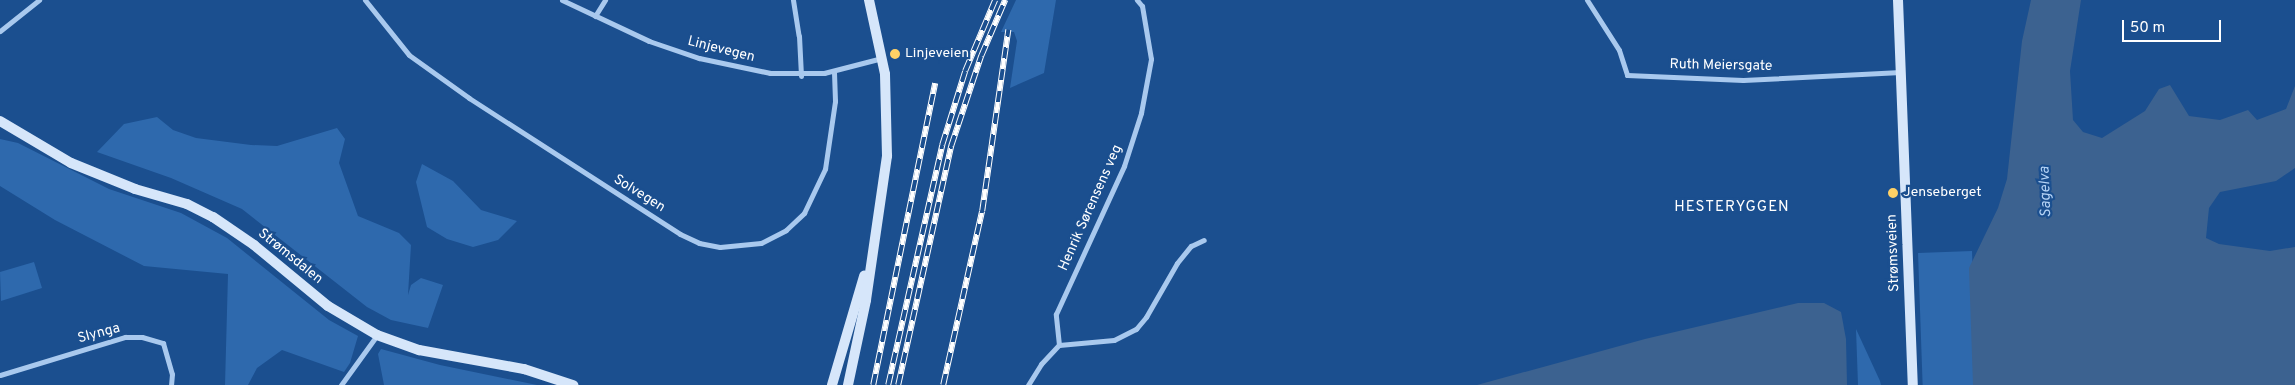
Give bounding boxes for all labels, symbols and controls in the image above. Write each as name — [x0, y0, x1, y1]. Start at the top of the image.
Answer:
scale bar — [2125, 10, 2224, 42]
text: 50 m — [2130, 19, 2165, 38]
street label: Linjevegen — [686, 34, 756, 66]
place label: Linjeveien — [905, 46, 969, 62]
marker: Linjeveien — [889, 48, 901, 60]
street label: Ruth Meiersgate — [1669, 57, 1773, 75]
street label: Henrik Sørensens veg — [1056, 142, 1126, 274]
water label: Sagelva — [2036, 166, 2056, 218]
street label: Solvegen — [610, 172, 668, 216]
place label: Jenseberget — [1903, 185, 1982, 201]
marker: Jenseberget — [1887, 187, 1899, 199]
district label: HESTERYGGEN — [1673, 199, 1791, 217]
street label: Strømsveien — [1884, 214, 1904, 292]
street label: Strømsdalen — [254, 226, 326, 288]
street label: Slynga — [76, 320, 122, 348]

